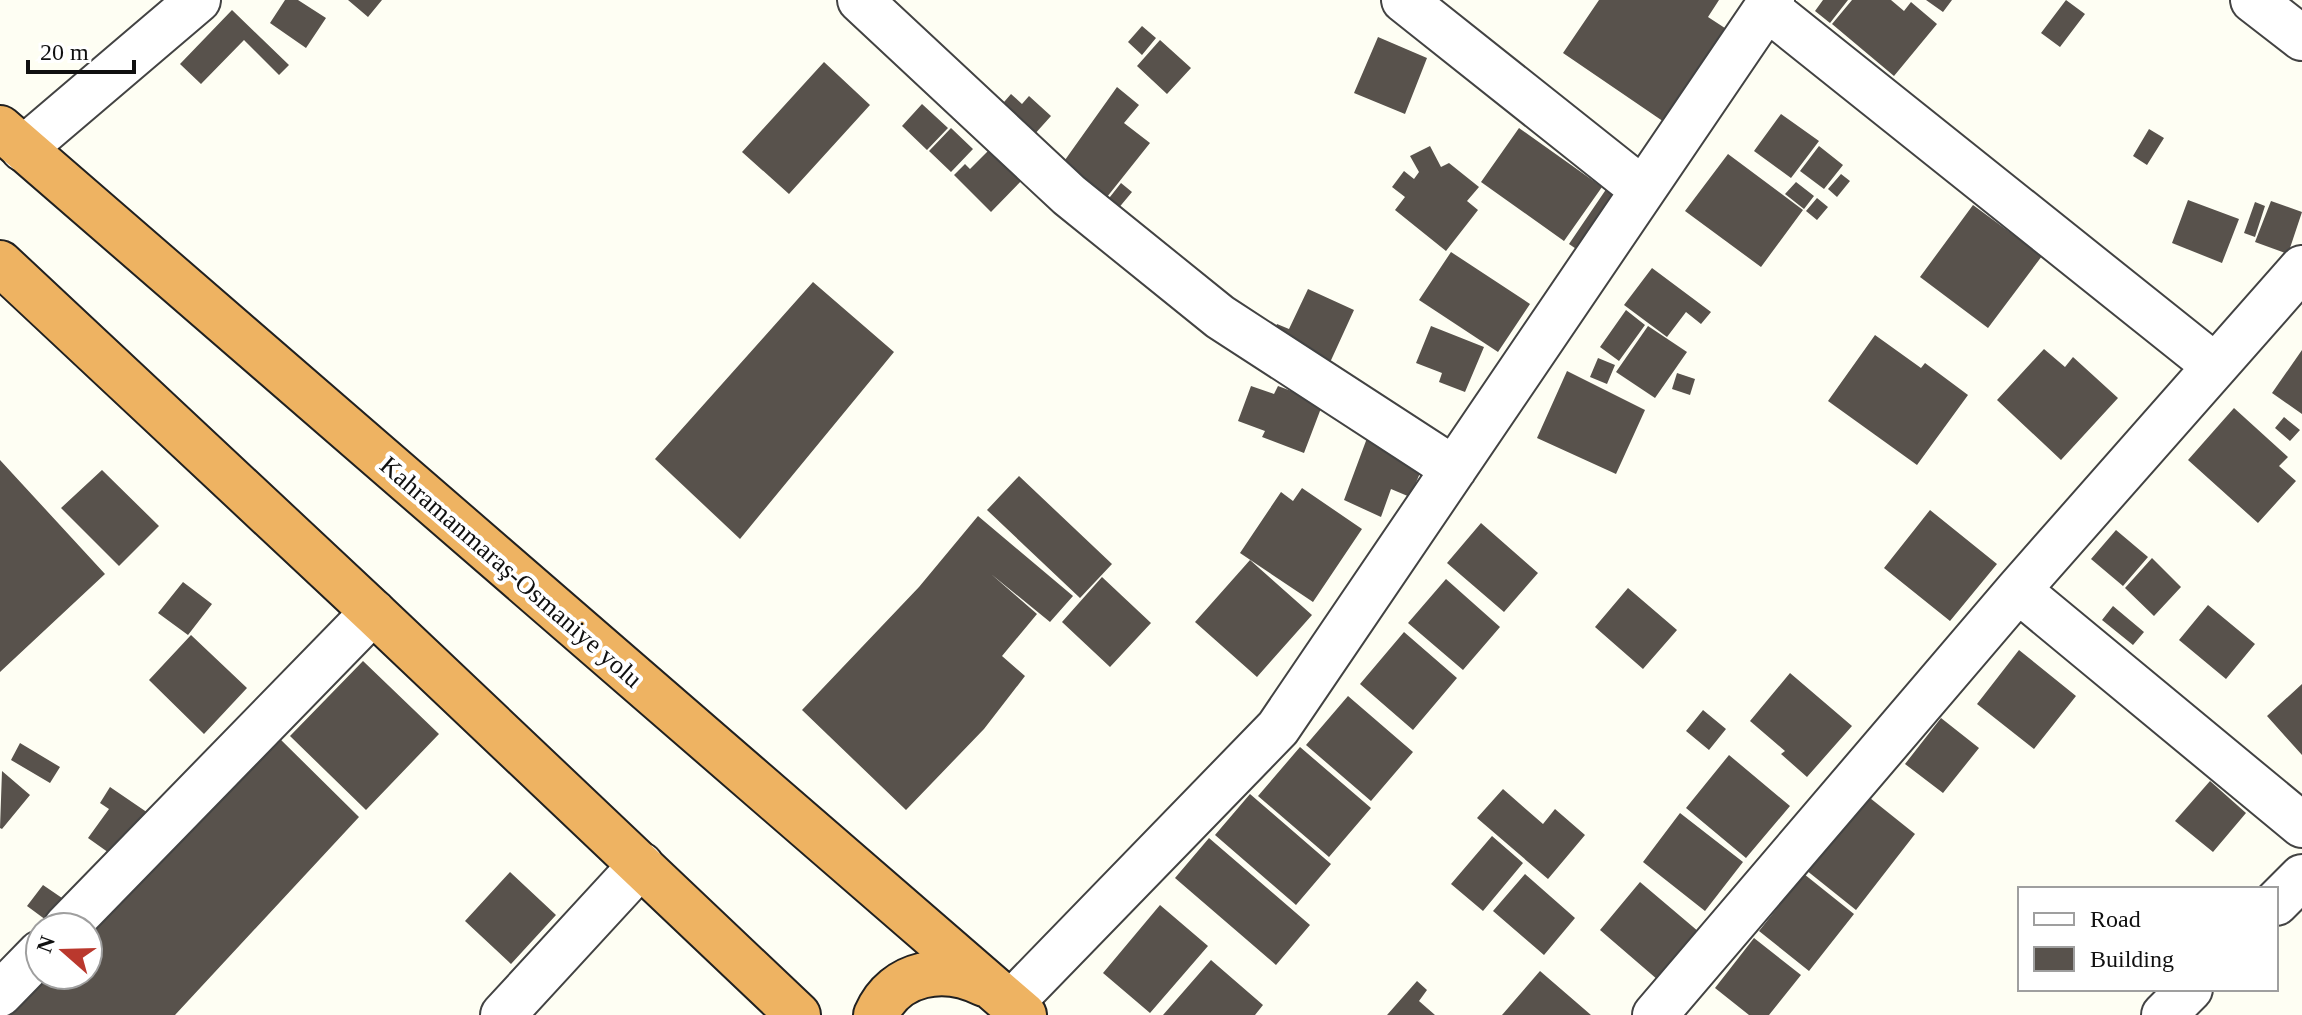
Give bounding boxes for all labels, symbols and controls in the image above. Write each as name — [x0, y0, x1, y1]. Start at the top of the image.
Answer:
scale bar — [28, 24, 134, 74]
text: 20 m — [40, 39, 89, 65]
street label: Kahramanmaraş-Osmaniye yolu — [374, 450, 648, 694]
legend — [2018, 887, 2278, 991]
text: Road — [2090, 906, 2141, 932]
north arrow — [24, 911, 104, 991]
text: N — [31, 932, 60, 956]
text: Building — [2090, 946, 2174, 972]

